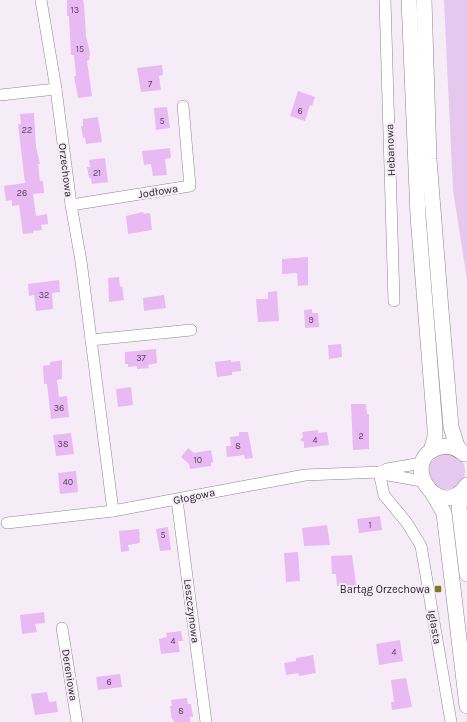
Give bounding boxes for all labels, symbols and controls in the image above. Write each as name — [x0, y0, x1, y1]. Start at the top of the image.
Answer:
house number: 13 — [71, 5, 79, 15]
house number: 15 — [76, 44, 84, 54]
house number: 7 — [148, 79, 153, 89]
house number: 6 — [297, 106, 303, 116]
house number: 5 — [159, 116, 165, 126]
street label: Hebanowa — [383, 124, 398, 176]
house number: 22 — [22, 125, 32, 135]
street label: Orzechowa — [56, 142, 75, 198]
house number: 21 — [93, 168, 101, 178]
street label: Jodłowa — [137, 182, 179, 201]
house number: 26 — [17, 188, 27, 198]
house number: 32 — [39, 290, 49, 300]
house number: 9 — [308, 315, 314, 325]
house number: 37 — [136, 353, 147, 363]
house number: 36 — [54, 403, 64, 413]
house number: 2 — [358, 431, 364, 441]
house number: 4 — [312, 435, 318, 445]
house number: 38 — [58, 439, 69, 449]
house number: 8 — [235, 441, 241, 451]
house number: 10 — [194, 455, 202, 465]
house number: 40 — [63, 477, 73, 487]
street label: Głogowa — [172, 486, 216, 507]
house number: 1 — [369, 520, 372, 530]
house number: 5 — [160, 530, 166, 540]
street label: Leszczynowa — [181, 578, 202, 644]
place label: Bartąg Orzechowa — [340, 583, 430, 596]
marker: Bartąg Orzechowa — [433, 584, 443, 594]
street label: Iglasta — [425, 609, 444, 645]
house number: 4 — [170, 636, 176, 646]
house number: 4 — [391, 647, 397, 657]
street label: Dereniowa — [59, 648, 80, 702]
house number: 6 — [106, 677, 112, 687]
house number: 8 — [178, 706, 184, 716]

